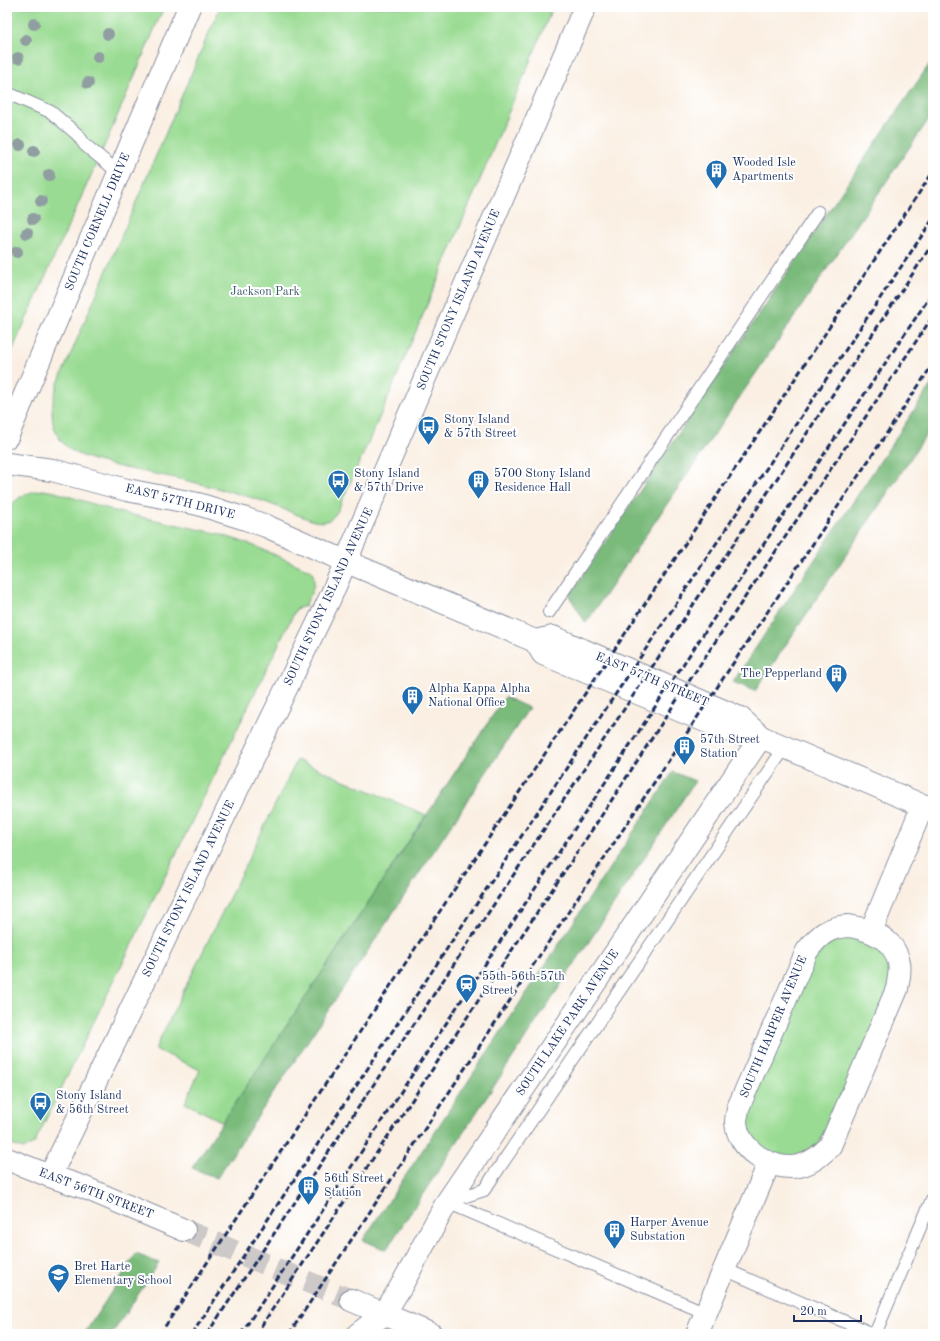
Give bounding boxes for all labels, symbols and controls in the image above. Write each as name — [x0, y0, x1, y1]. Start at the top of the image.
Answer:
street label: SOUTH CORNELL DRIVE — [63, 151, 133, 293]
building icon: Wooded Isle Apartments — [703, 157, 729, 190]
place label: Wooded Isle Apartments — [732, 157, 796, 183]
street label: SOUTH STONY ISLAND AVENUE — [415, 208, 503, 392]
park label: Jackson Park — [230, 286, 300, 298]
bus stop icon: Stony Island & 57th Street — [415, 414, 441, 447]
place label: Stony Island & 57th Street — [444, 414, 517, 440]
place label: 5700 Stony Island Residence Hall — [494, 467, 591, 494]
bus stop icon: Stony Island & 57th Drive — [325, 468, 351, 501]
place label: Stony Island & 57th Drive — [354, 468, 424, 494]
building icon: 5700 Stony Island Residence Hall — [466, 468, 492, 501]
street label: EAST 57TH DRIVE — [124, 482, 236, 521]
street label: SOUTH STONY ISLAND AVENUE — [282, 506, 376, 688]
street label: EAST 57TH STREET — [594, 650, 711, 709]
building icon: The Pepperland — [824, 661, 850, 694]
place label: The Pepperland — [740, 668, 822, 680]
building icon: Alpha Kappa Alpha National Office — [399, 683, 425, 716]
place label: Alpha Kappa Alpha National Office — [428, 683, 530, 709]
place label: 57th Street Station — [700, 733, 760, 760]
building icon: 57th Street Station — [671, 734, 697, 767]
street label: SOUTH STONY ISLAND AVENUE — [141, 799, 237, 979]
street label: SOUTH LAKE PARK AVENUE — [515, 948, 621, 1098]
street label: SOUTH HARPER AVENUE — [738, 954, 810, 1100]
place label: 55th-56th-57th Street — [482, 970, 565, 997]
station icon: 55th-56th-57th Street — [453, 971, 479, 1004]
bus stop icon: Stony Island & 56th Street — [28, 1090, 54, 1123]
place label: Stony Island & 56th Street — [56, 1090, 129, 1116]
street label: EAST 56TH STREET — [37, 1166, 155, 1221]
place label: 56th Street Station — [324, 1172, 384, 1199]
building icon: 56th Street Station — [296, 1173, 322, 1206]
building icon: Harper Avenue Substation — [602, 1217, 628, 1250]
place label: Harper Avenue Substation — [630, 1217, 709, 1243]
school or university icon: Bret Harte Elementary School — [45, 1261, 71, 1294]
place label: Bret Harte Elementary School — [74, 1261, 172, 1287]
scale bar — [794, 1297, 861, 1323]
text: 20 m — [800, 1306, 827, 1318]

